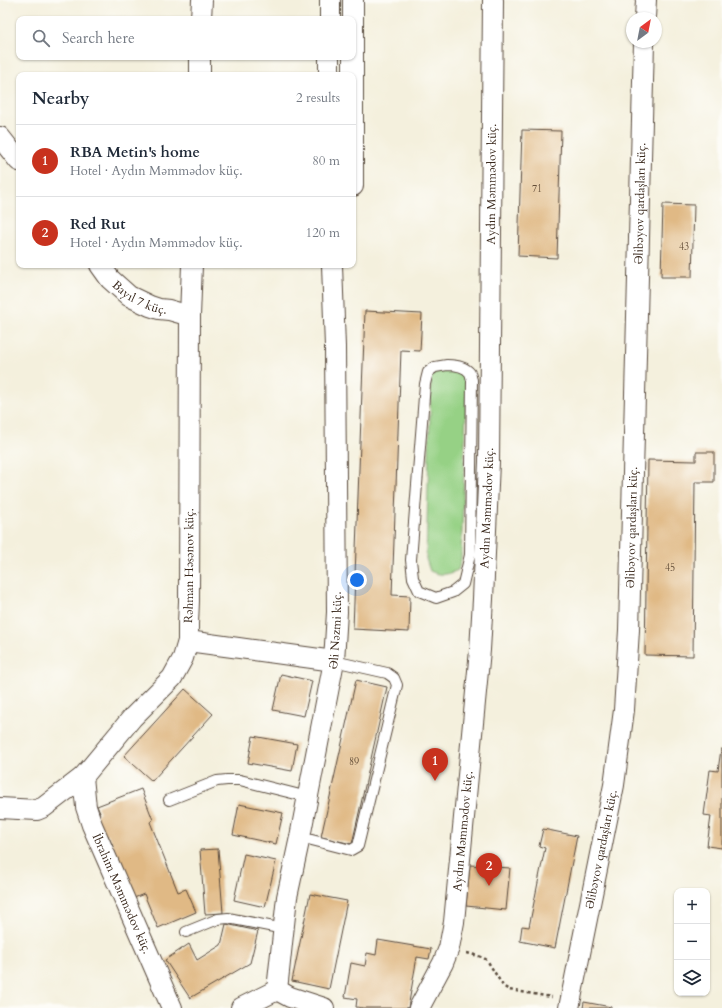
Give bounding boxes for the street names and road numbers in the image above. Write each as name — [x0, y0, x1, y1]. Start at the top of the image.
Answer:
street label: Aydın Məmmədov küç. — [483, 124, 500, 245]
street label: Əlibəyov qardaşları küç. — [630, 142, 649, 264]
street label: Bayıl 7 küç. — [109, 277, 167, 318]
street label: Aydın Məmmədov küç. — [476, 448, 497, 569]
street label: Əlibəyov qardaşları küç. — [622, 466, 641, 588]
street label: Rəhman Həsənov küç. — [180, 508, 197, 623]
street label: Əli Nəzmi küç. — [325, 591, 345, 670]
street label: Aydın Məmmədov küç. — [449, 770, 476, 892]
street label: Əlibəyov qardaşları küç. — [581, 788, 621, 910]
street label: İbrahim Məmmədov küç. — [89, 831, 155, 956]

